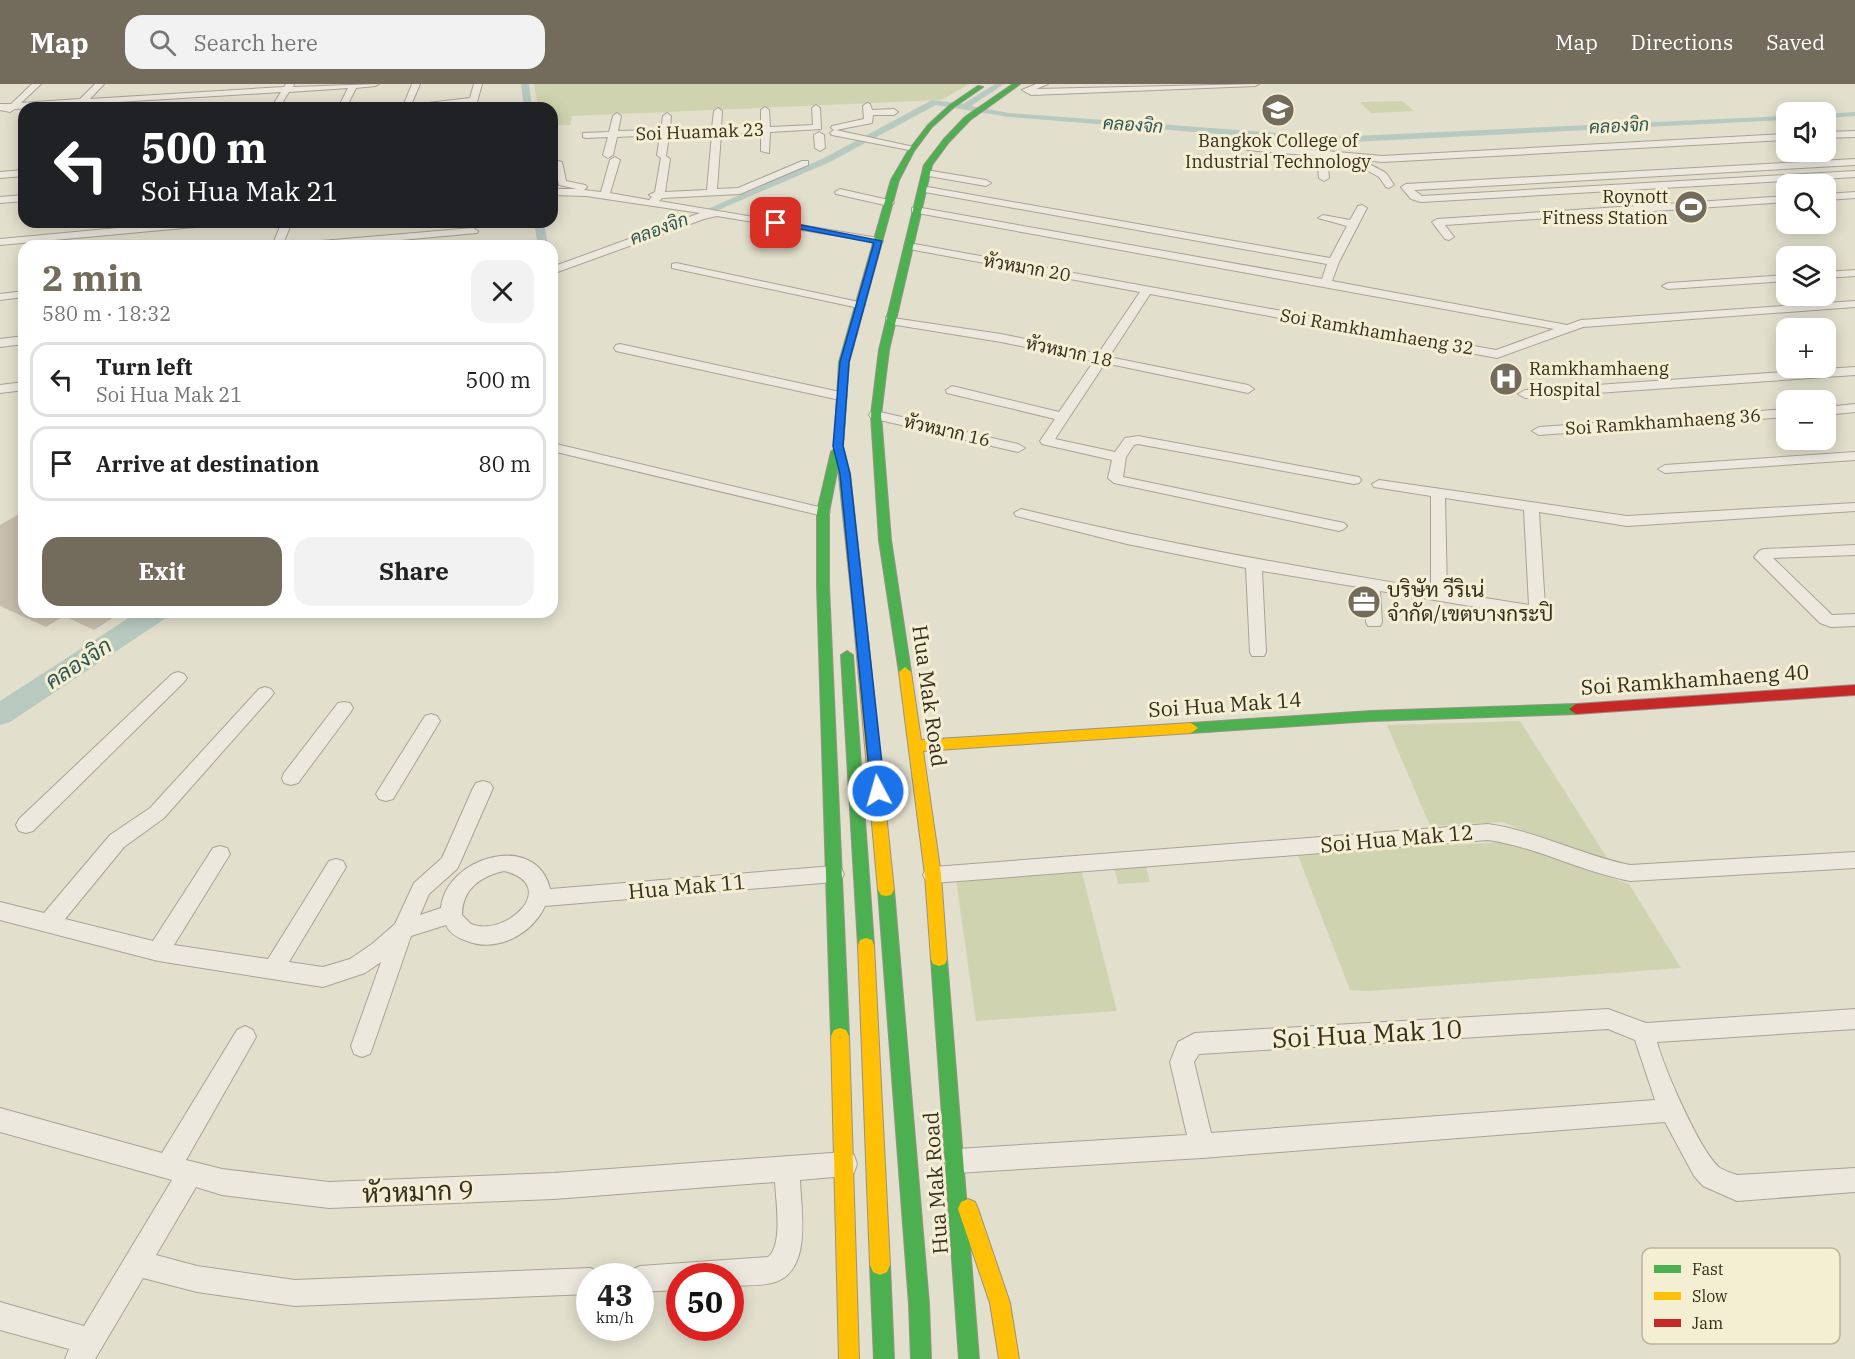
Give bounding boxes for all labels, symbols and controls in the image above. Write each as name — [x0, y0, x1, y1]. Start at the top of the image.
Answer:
search box — [125, 15, 545, 69]
text: Map — [30, 24, 89, 61]
icon: search — [146, 26, 179, 59]
text: Search here — [194, 28, 318, 57]
text: Map — [1555, 28, 1598, 56]
text: Directions — [1631, 28, 1733, 56]
text: Saved — [1766, 28, 1825, 56]
school or university icon: Bangkok College of Industrial Technology — [1260, 92, 1296, 128]
map controls — [1776, 102, 1836, 450]
button: sound — [1776, 102, 1836, 162]
water label: คลองจิก — [1102, 111, 1164, 138]
water label: คลองจิก — [1588, 112, 1650, 139]
street label: Soi Huamak 23 — [635, 118, 765, 145]
text: 500 m — [141, 120, 267, 175]
icon: left — [42, 126, 120, 204]
place label: Bangkok College of Industrial Technology — [1185, 129, 1371, 173]
text: Soi Hua Mak 21 — [141, 173, 339, 208]
button: search — [1776, 174, 1836, 234]
place label: Roynott Fitness Station — [1542, 185, 1668, 229]
sports icon: Roynott Fitness Station — [1673, 189, 1709, 225]
pin — [750, 197, 801, 248]
icon: arrive — [759, 206, 792, 239]
water label: คลองจิก — [627, 207, 691, 250]
button: layers — [1776, 246, 1836, 306]
street label: หัวหมาก 20 — [982, 249, 1072, 286]
text: 2 min — [42, 254, 143, 301]
button: close — [471, 260, 534, 323]
text: 580 m · 18:32 — [42, 300, 171, 327]
street label: Soi Ramkhamhaeng 32 — [1278, 303, 1476, 360]
button: + — [1776, 318, 1836, 378]
street label: หัวหมาก 18 — [1024, 331, 1115, 372]
text: Turn left — [96, 352, 192, 381]
place label: Ramkhamhaeng Hospital — [1529, 357, 1669, 401]
hospital icon: Ramkhamhaeng Hospital — [1488, 361, 1524, 397]
icon: left — [45, 363, 78, 396]
text: 500 m — [465, 365, 531, 394]
text: Soi Hua Mak 21 — [96, 381, 242, 408]
button: − — [1776, 390, 1836, 450]
street label: Soi Ramkhamhaeng 36 — [1564, 403, 1762, 440]
street label: หัวหมาก 16 — [902, 409, 993, 452]
icon: arrive — [45, 447, 78, 480]
text: Arrive at destination — [96, 449, 319, 478]
text: 80 m — [479, 449, 531, 478]
button: Exit — [42, 537, 282, 606]
button: Share — [294, 537, 534, 606]
place label: บริษัท วีริเน่ จำกัด/เขตบางกระปิ — [1387, 575, 1553, 627]
office icon: บริษัท วีริเน่ จำกัด/เขตบางกระปิ — [1346, 584, 1382, 620]
street label: Hua Mak Road — [906, 623, 954, 769]
water label: คลองจิก — [39, 630, 117, 695]
street label: Soi Ramkhamhaeng 40 — [1580, 657, 1810, 701]
street label: Soi Hua Mak 14 — [1147, 685, 1303, 723]
position arrow — [846, 759, 910, 823]
street label: Soi Hua Mak 12 — [1319, 817, 1475, 859]
street label: Hua Mak 11 — [627, 867, 747, 905]
street label: Soi Hua Mak 10 — [1271, 1011, 1463, 1055]
street label: Hua Mak Road — [916, 1111, 954, 1255]
street label: หัวหมาก 9 — [362, 1172, 474, 1210]
legend — [1642, 1248, 1840, 1344]
text: Fast — [1692, 1259, 1724, 1279]
speed limit sign: 50 — [666, 1263, 744, 1341]
text: 43 — [597, 1275, 633, 1314]
text: Slow — [1692, 1286, 1728, 1306]
text: km/h — [596, 1308, 634, 1327]
text: Jam — [1692, 1313, 1723, 1333]

